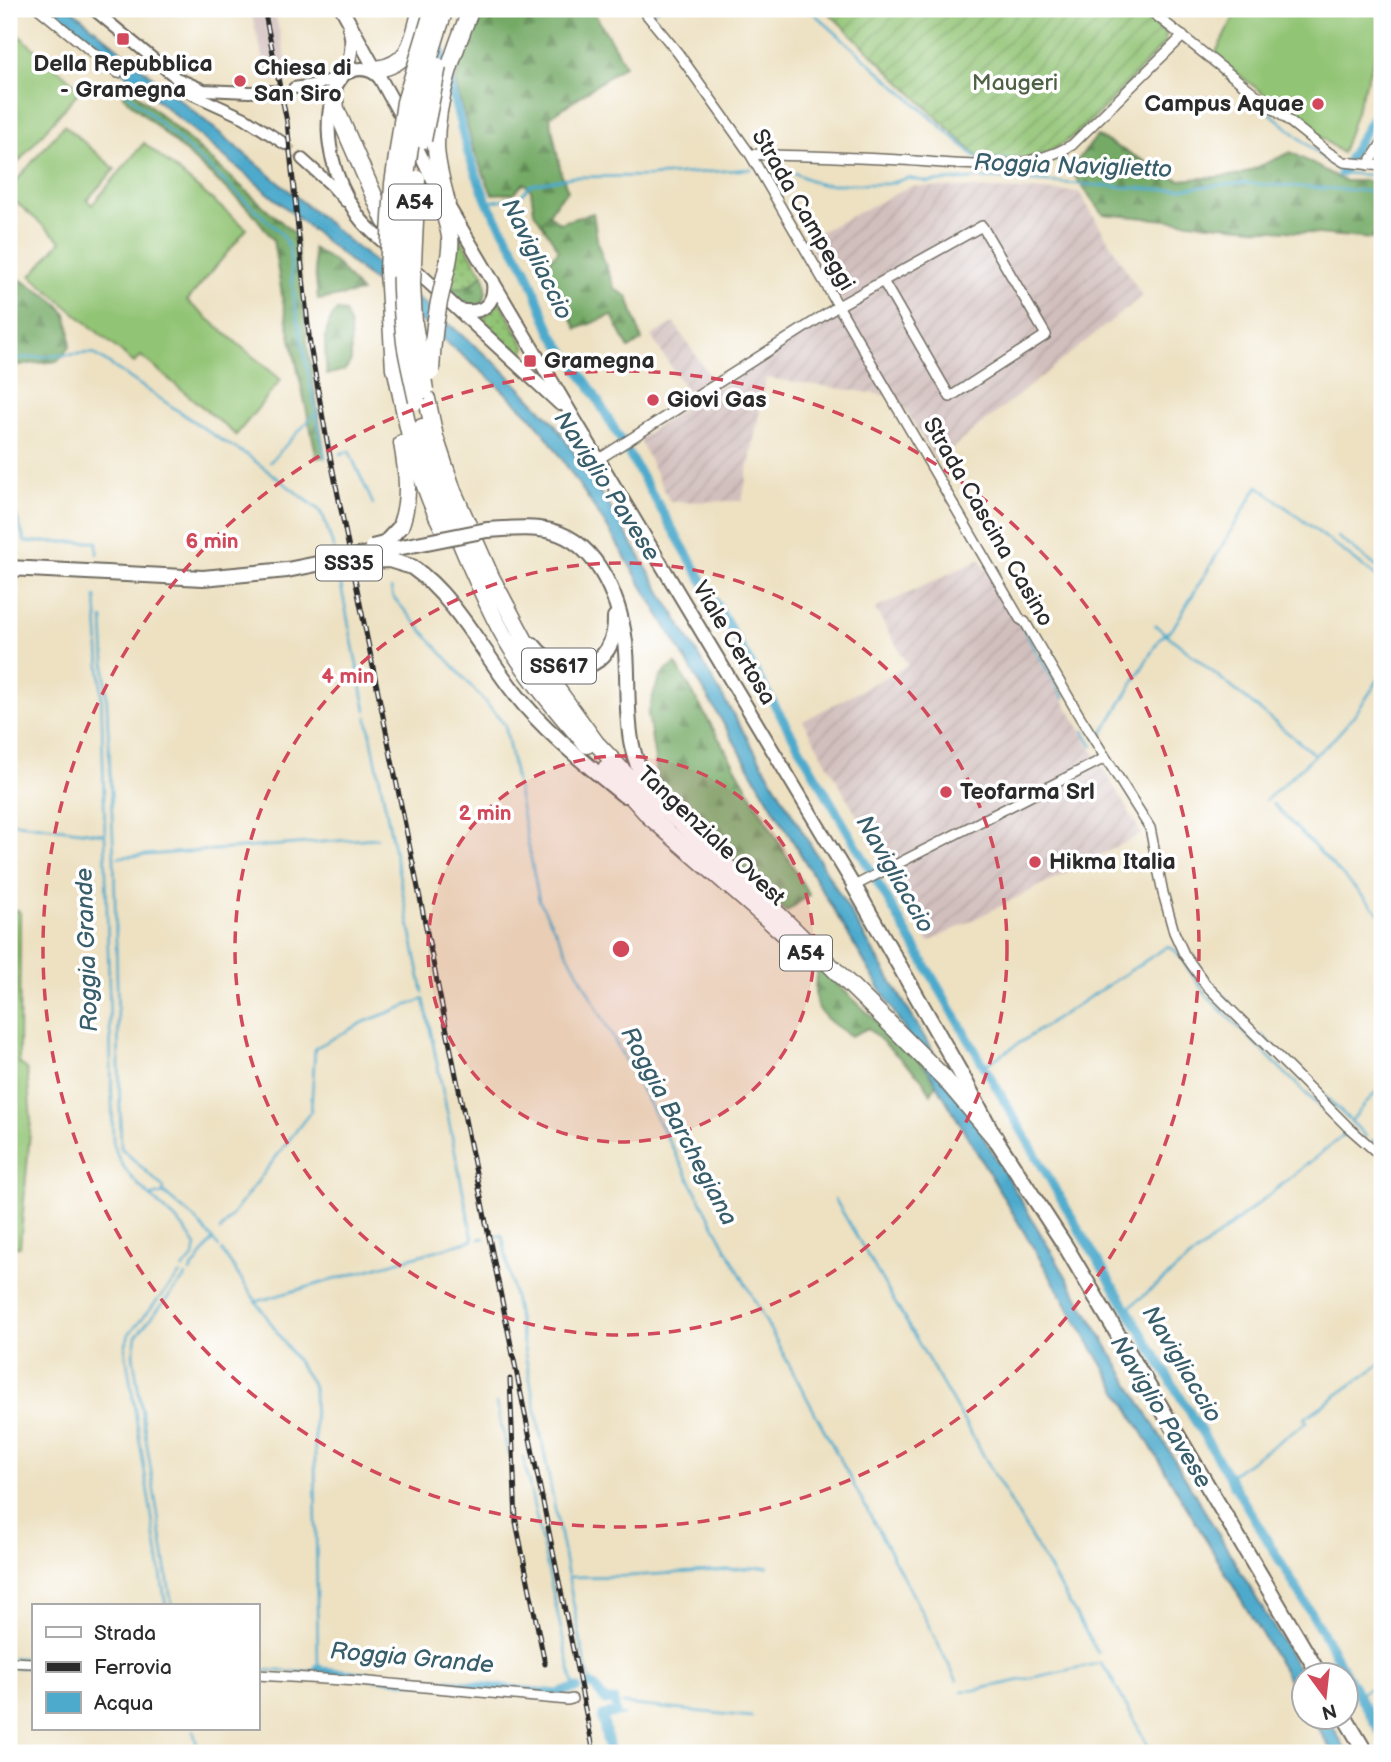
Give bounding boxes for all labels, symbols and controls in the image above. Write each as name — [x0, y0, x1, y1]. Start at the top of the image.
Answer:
marker: Della Repubblica - Gramegna — [115, 31, 131, 47]
place label: Della Repubblica - Gramegna — [33, 50, 213, 104]
place label: Chiesa di San Siro — [254, 54, 352, 108]
park label: Maugeri — [972, 69, 1058, 97]
marker: Chiesa di San Siro — [232, 73, 248, 89]
place label: Campus Aquae — [1145, 90, 1304, 118]
marker: Campus Aquae — [1310, 96, 1326, 112]
street label: Strada Campeggi — [745, 124, 861, 296]
water label: Roggia Naviglietto — [973, 148, 1173, 184]
road number: A54 — [389, 184, 441, 220]
water label: Navigliaccio — [495, 194, 579, 324]
place label: Gramegna — [544, 347, 655, 375]
marker: Gramegna — [522, 353, 538, 369]
place label: Giovi Gas — [667, 386, 766, 414]
marker: Giovi Gas — [645, 392, 661, 408]
water label: Naviglio Pavese — [548, 406, 666, 566]
street label: Strada Cascina Casino — [917, 412, 1059, 632]
text: 6 min — [185, 529, 239, 554]
road number: SS35 — [316, 546, 382, 580]
street label: Viale Certosa — [686, 576, 782, 710]
road number: SS617 — [522, 648, 596, 684]
text: 4 min — [322, 664, 374, 689]
street label: Tangenziale Ovest — [631, 760, 791, 912]
place label: Teofarma Srl — [960, 778, 1095, 806]
marker: Teofarma Srl — [938, 784, 954, 800]
text: 2 min — [458, 801, 512, 826]
water label: Navigliaccio — [850, 810, 940, 938]
place label: Hikma Italia — [1049, 848, 1176, 876]
marker: Hikma Italia — [1027, 854, 1043, 870]
water label: Roggia Grande — [70, 867, 104, 1033]
road number: A54 — [780, 936, 832, 970]
centre of rings — [609, 937, 633, 961]
water label: Roggia Barchegiana — [614, 1022, 744, 1230]
water label: Navigliaccio — [1136, 1300, 1228, 1428]
water label: Naviglio Pavese — [1104, 1330, 1218, 1494]
legend — [32, 1604, 259, 1730]
text: Strada — [94, 1621, 156, 1646]
water label: Roggia Grande — [329, 1636, 495, 1680]
text: Ferrovia — [94, 1655, 172, 1680]
north arrow — [1290, 1660, 1360, 1730]
text: Acqua — [94, 1691, 153, 1716]
text: N — [1319, 1698, 1339, 1724]

